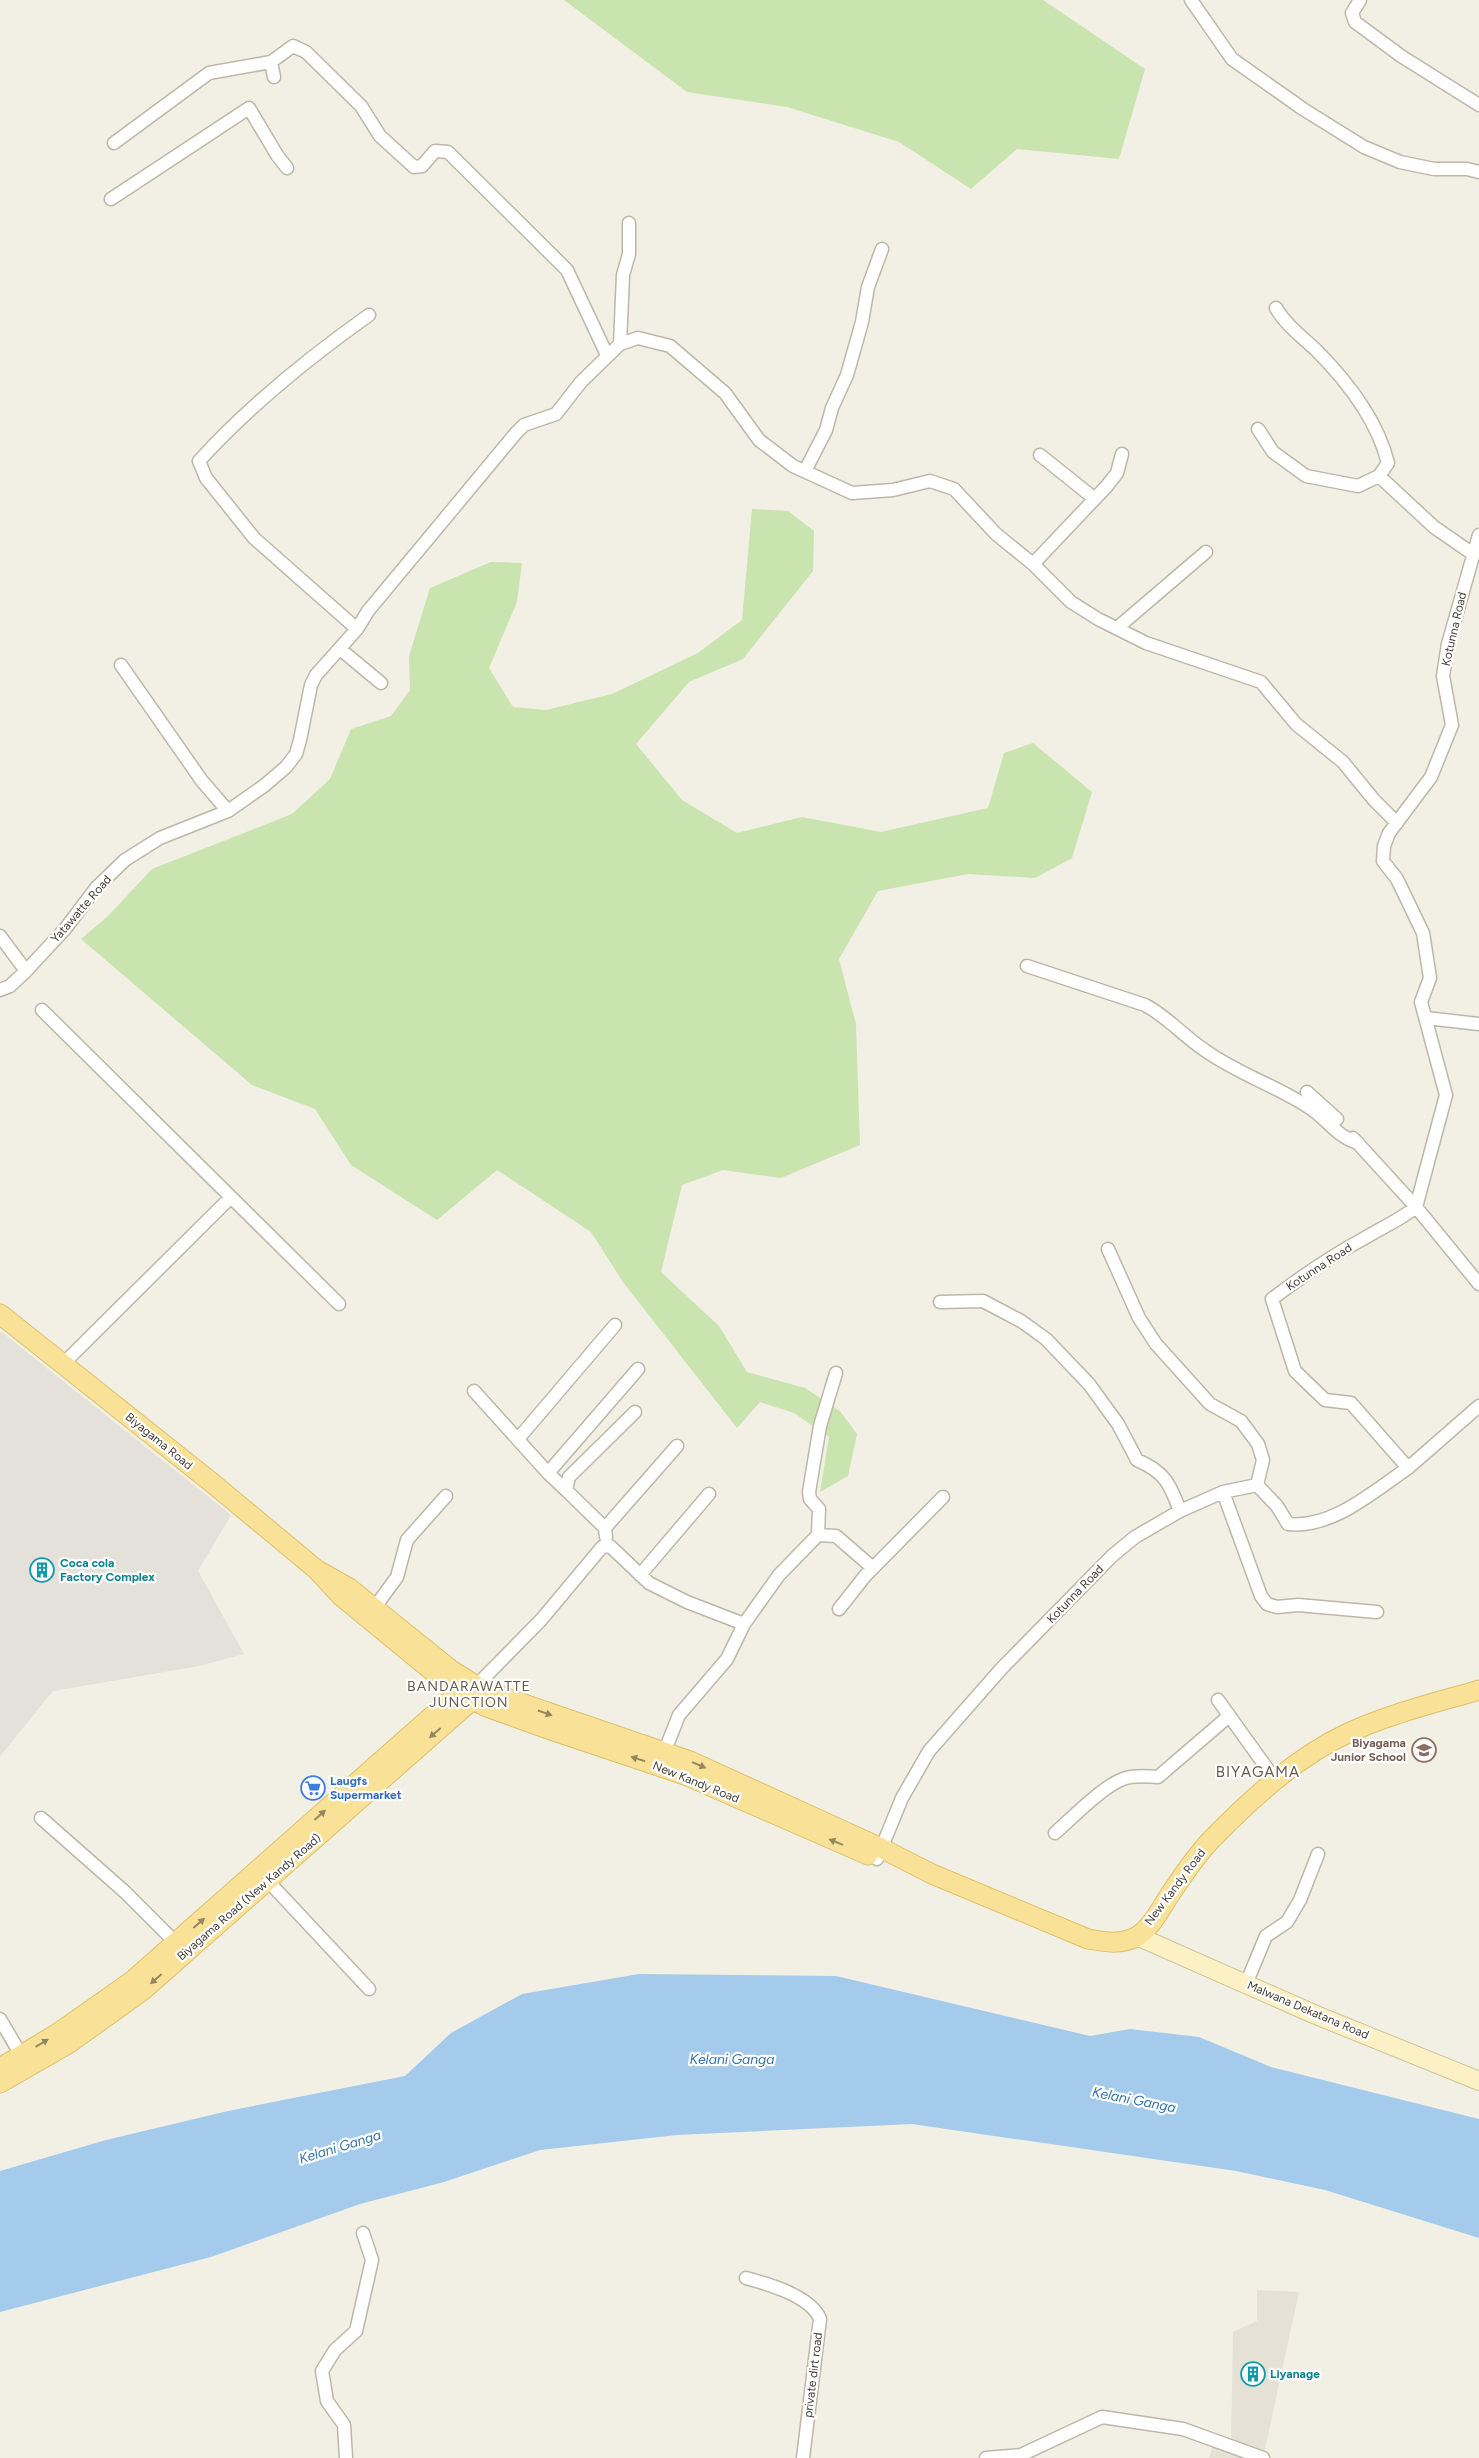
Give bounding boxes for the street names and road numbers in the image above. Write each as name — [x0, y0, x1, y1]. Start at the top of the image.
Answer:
street label: Kotunna Road — [1439, 591, 1469, 667]
street label: Yatawatte Road — [48, 872, 114, 946]
street label: Kotunna Road — [1284, 1241, 1354, 1293]
street label: Biyagama Road — [123, 1410, 195, 1472]
street label: Kotunna Road — [1044, 1562, 1106, 1626]
street label: New Kandy Road — [651, 1758, 741, 1806]
street label: Biyagama Road (New Kandy Road) — [174, 1831, 324, 1963]
street label: New Kandy Road — [1142, 1846, 1208, 1928]
street label: Malwana Dekatana Road — [1245, 1978, 1371, 2042]
street label: private dirt road — [801, 2332, 825, 2418]

